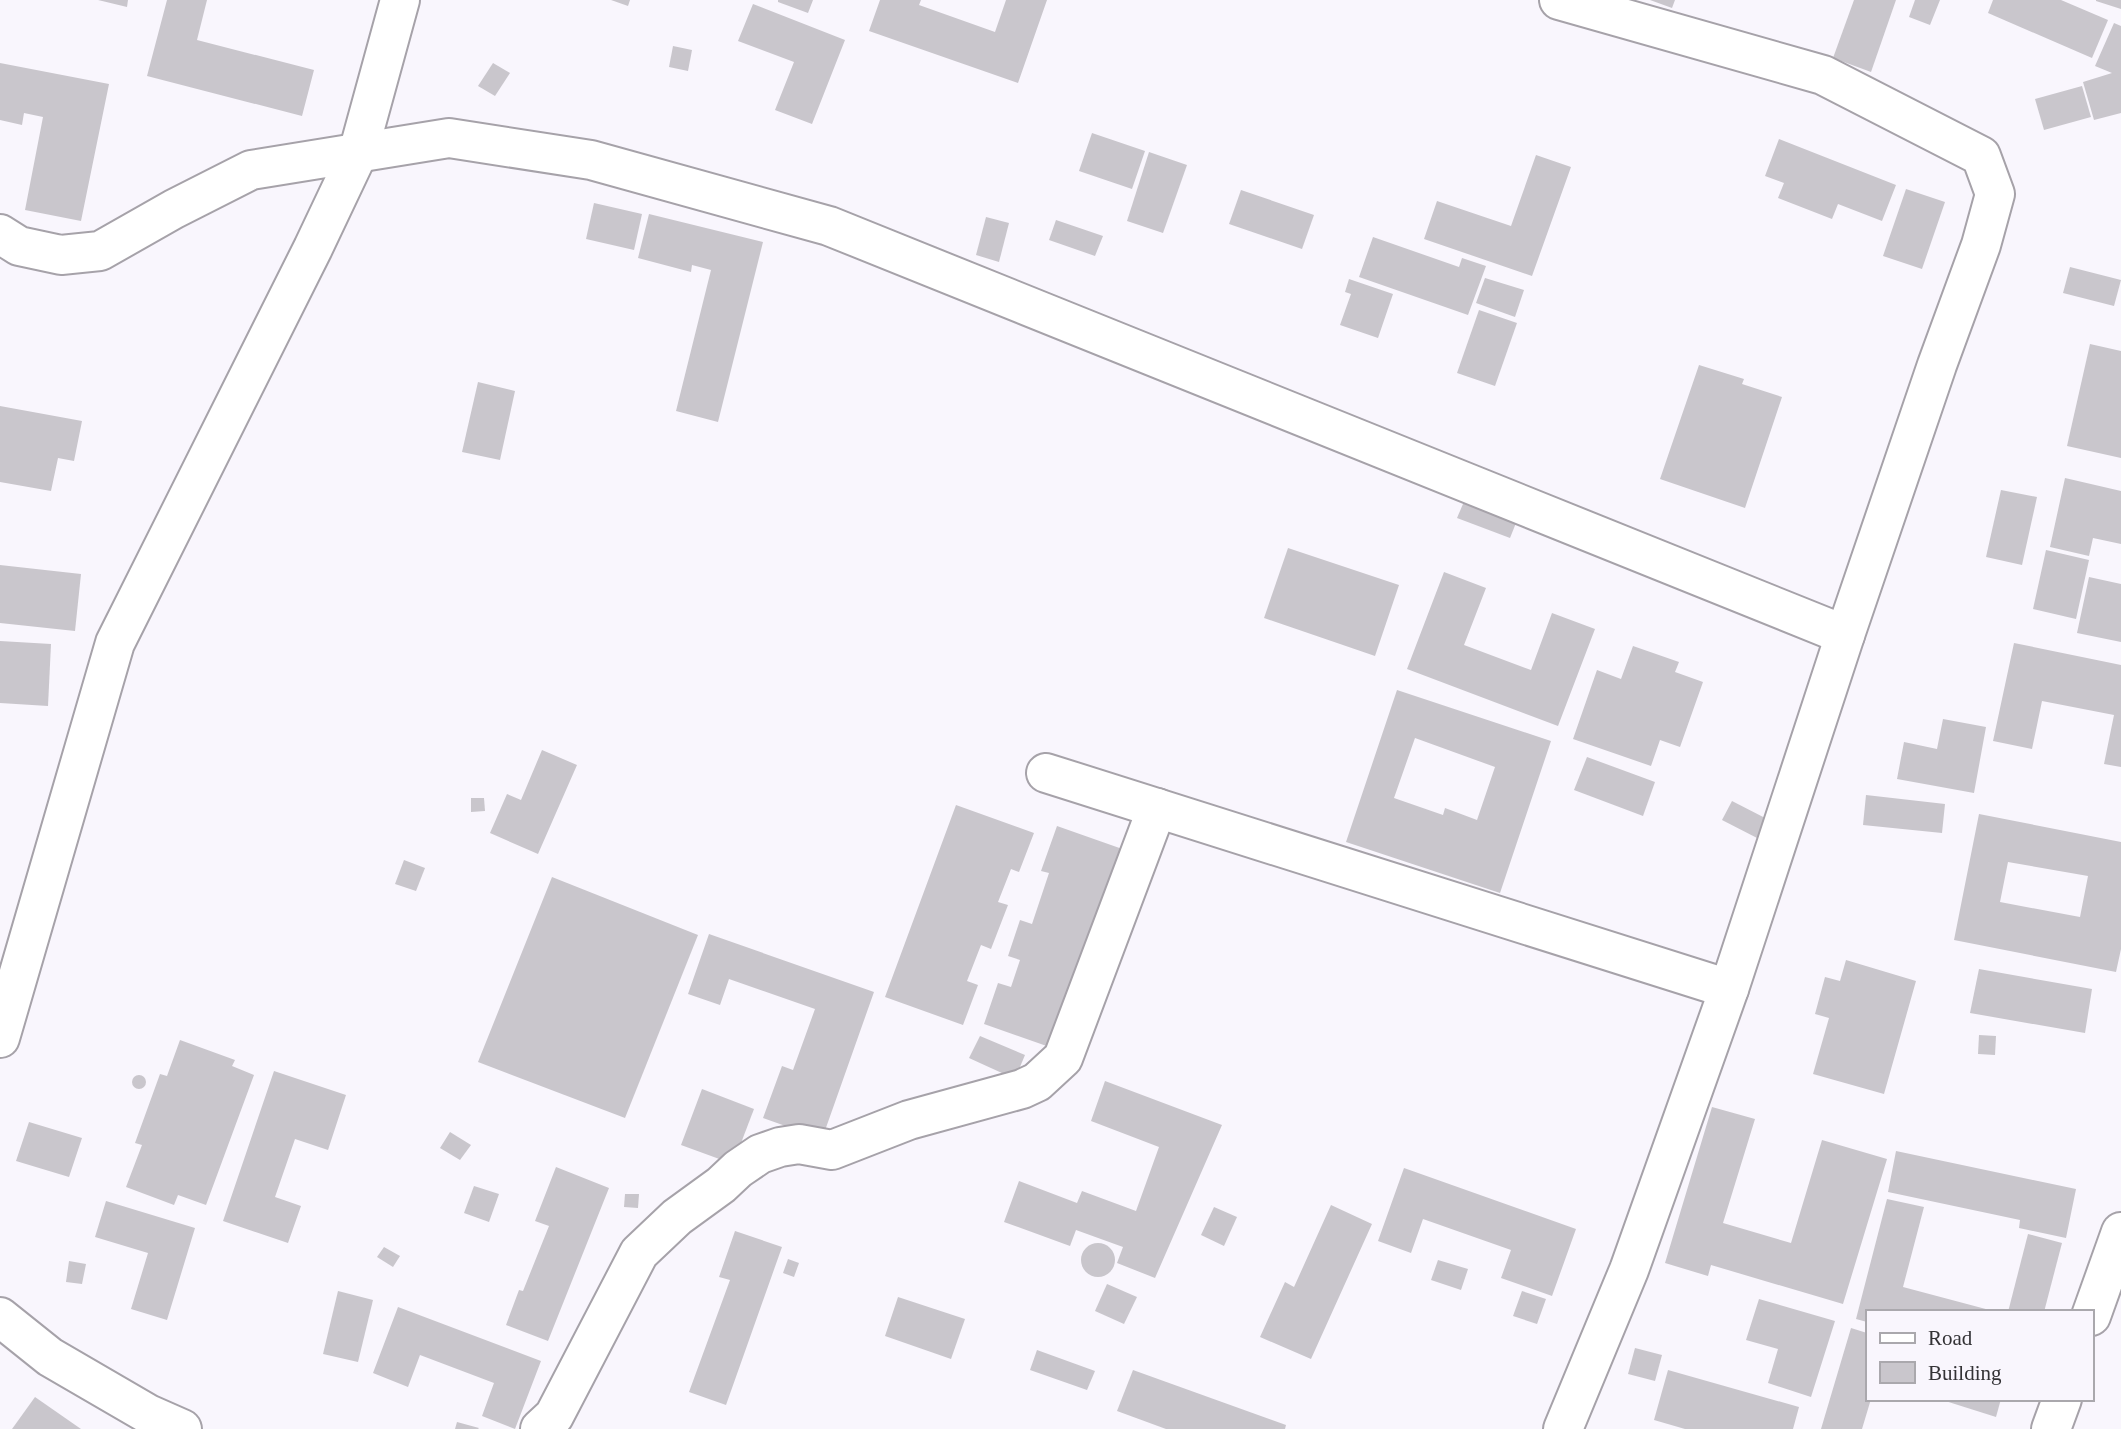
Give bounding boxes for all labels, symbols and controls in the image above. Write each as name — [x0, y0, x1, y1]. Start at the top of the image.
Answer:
legend — [1866, 1310, 2093, 1401]
text: Road — [1928, 1326, 1973, 1350]
text: Building — [1928, 1361, 2002, 1385]

